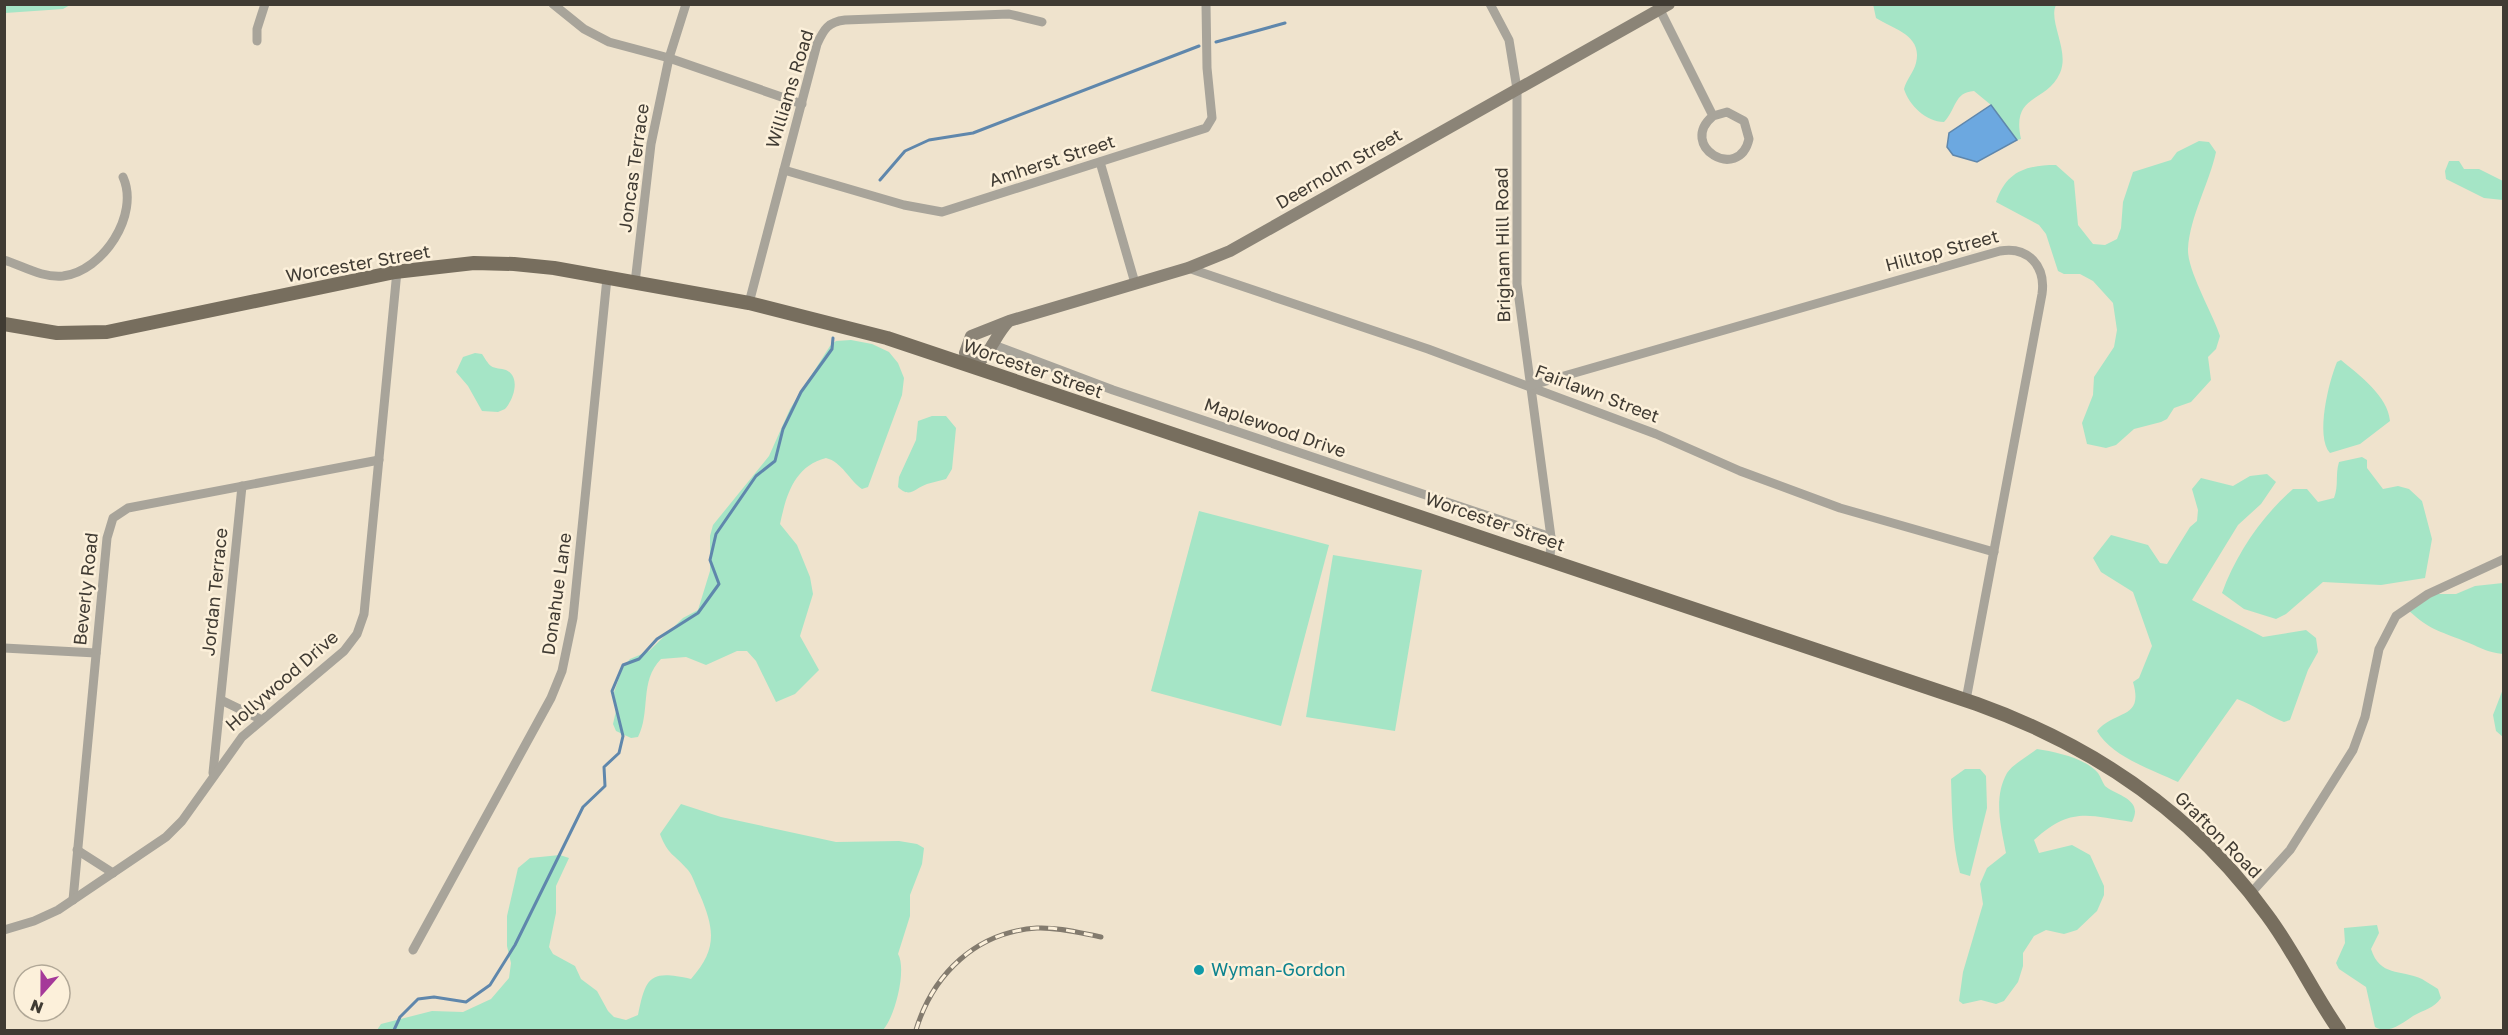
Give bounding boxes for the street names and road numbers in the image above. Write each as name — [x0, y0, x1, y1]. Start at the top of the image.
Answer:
street label: Williams Road — [761, 27, 817, 151]
street label: Joncas Terrace — [613, 102, 653, 234]
street label: Deernolm Street — [1272, 123, 1405, 213]
street label: Amherst Street — [986, 129, 1117, 191]
street label: Brigham Hill Road — [1490, 167, 1514, 323]
street label: Hilltop Street — [1883, 224, 2001, 276]
street label: Worcester Street — [284, 239, 432, 287]
street label: Worcester Street — [961, 334, 1106, 402]
street label: Fairlawn Street — [1532, 359, 1663, 427]
street label: Maplewood Drive — [1201, 392, 1349, 462]
street label: Worcester Street — [1423, 487, 1568, 555]
street label: Jordan Terrace — [196, 527, 232, 657]
street label: Beverly Road — [68, 531, 102, 646]
street label: Donahue Lane — [537, 531, 576, 657]
street label: Hollywood Drive — [220, 625, 342, 735]
street label: Grafton Road — [2171, 786, 2267, 882]

